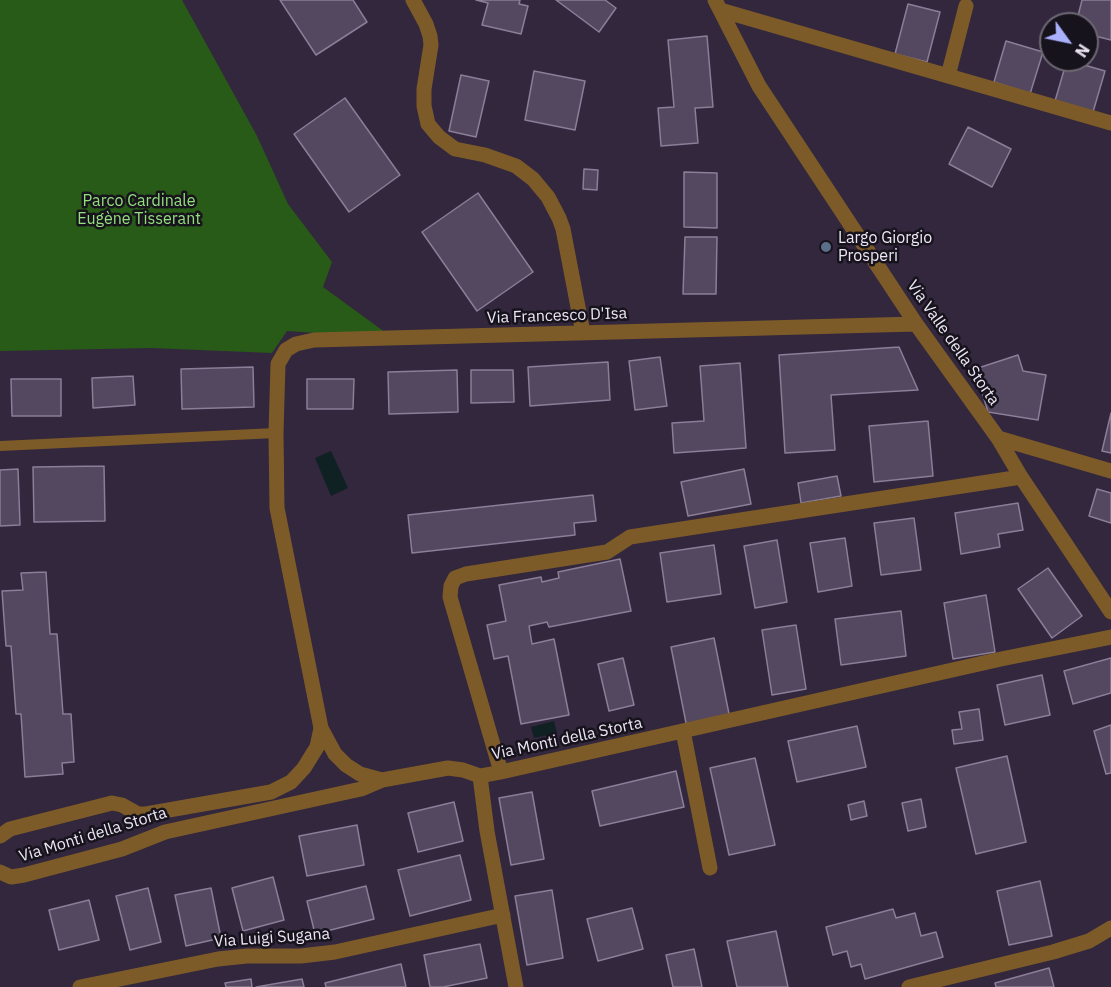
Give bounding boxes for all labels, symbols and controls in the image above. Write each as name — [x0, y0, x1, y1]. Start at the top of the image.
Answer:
north arrow — [1039, 12, 1099, 72]
text: N — [1071, 40, 1094, 61]
park label: Parco Cardinale Eugène Tisserant — [77, 191, 201, 229]
place label: Largo Giorgio Prosperi — [838, 228, 932, 266]
marker: Largo Giorgio Prosperi — [819, 240, 833, 254]
street label: Via Valle della Storta — [903, 277, 1003, 409]
street label: Via Francesco D'Isa — [486, 304, 628, 328]
street label: Via Monti della Storta — [490, 714, 644, 764]
street label: Via Monti della Storta — [17, 803, 169, 867]
street label: Via Luigi Sugana — [213, 924, 331, 952]

